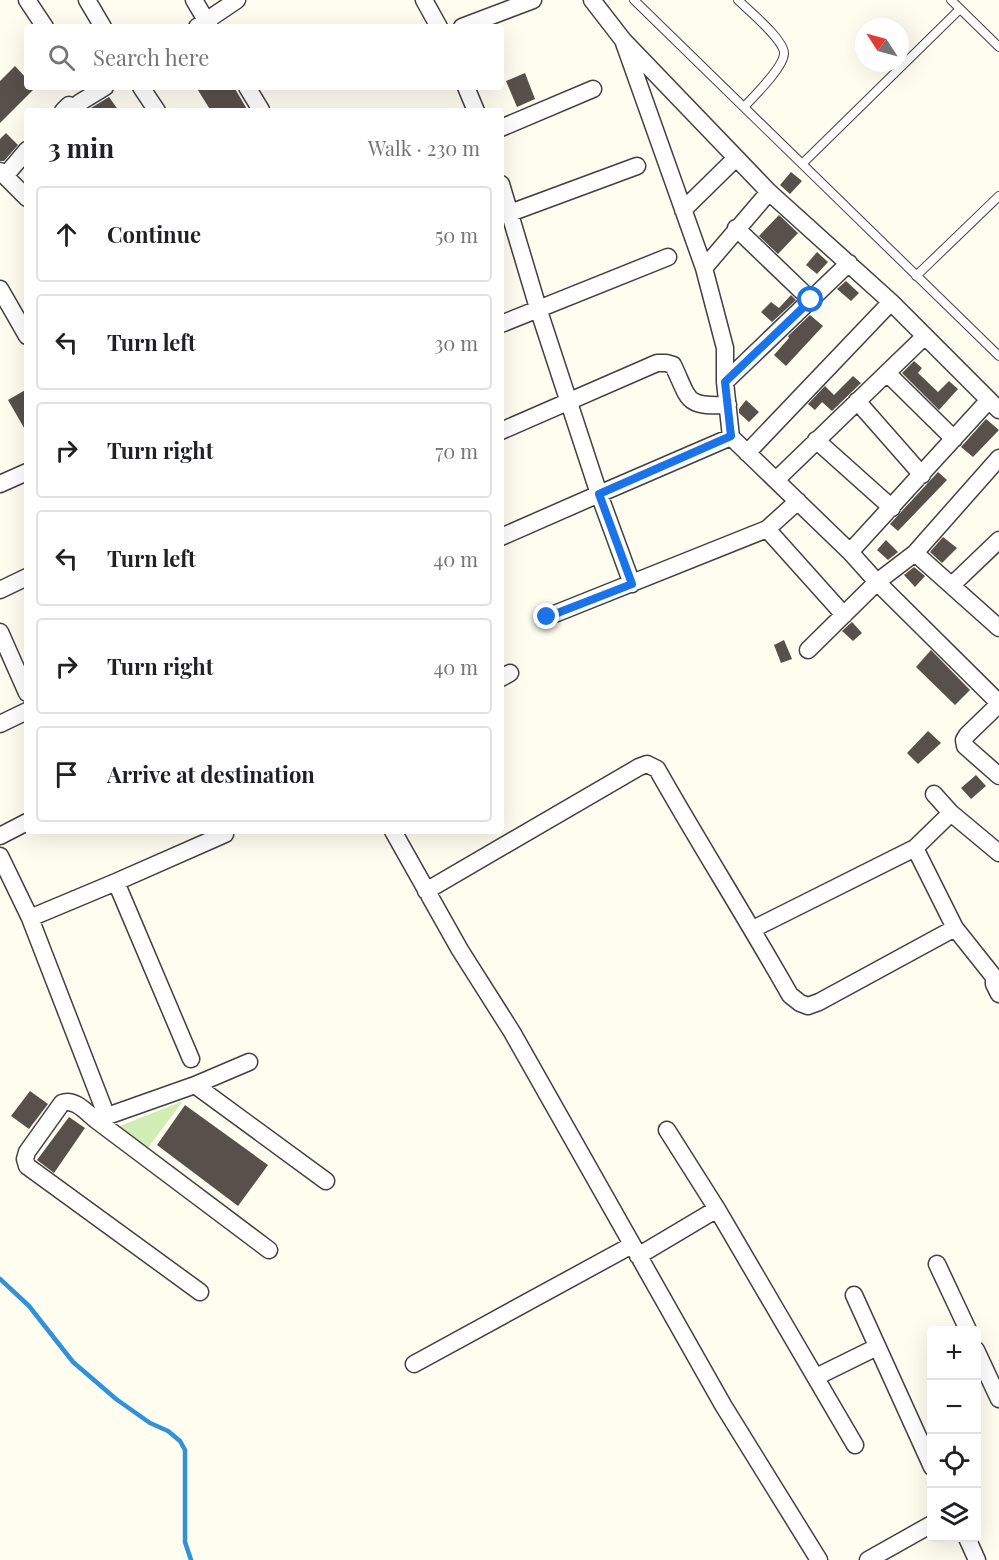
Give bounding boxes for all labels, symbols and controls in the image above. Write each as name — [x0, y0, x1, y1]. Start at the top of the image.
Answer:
north arrow — [855, 18, 909, 72]
search box — [24, 24, 504, 90]
icon: search — [45, 41, 78, 74]
text: Search here — [93, 42, 209, 72]
text: 3 min — [48, 130, 114, 165]
text: Walk · 230 m — [368, 134, 480, 161]
icon: ahead — [50, 218, 83, 251]
text: Continue — [107, 219, 201, 249]
text: 50 m — [435, 221, 478, 248]
route start — [797, 286, 823, 312]
icon: left — [50, 326, 83, 359]
text: Turn left — [107, 327, 196, 357]
text: 30 m — [434, 329, 478, 356]
icon: right — [50, 434, 83, 467]
text: Turn right — [107, 435, 213, 465]
text: 70 m — [435, 437, 478, 464]
icon: left — [50, 542, 83, 575]
text: Turn left — [107, 543, 196, 573]
text: 40 m — [433, 545, 478, 572]
route end — [533, 603, 559, 629]
icon: right — [50, 650, 83, 683]
text: Turn right — [107, 651, 213, 681]
text: 40 m — [433, 653, 478, 680]
icon: arrive — [50, 758, 83, 791]
text: Arrive at destination — [107, 759, 315, 789]
map controls — [927, 1326, 981, 1542]
button: + — [927, 1326, 981, 1380]
button: − — [927, 1380, 981, 1434]
button: locate — [927, 1434, 981, 1488]
button: layers — [927, 1488, 981, 1542]

